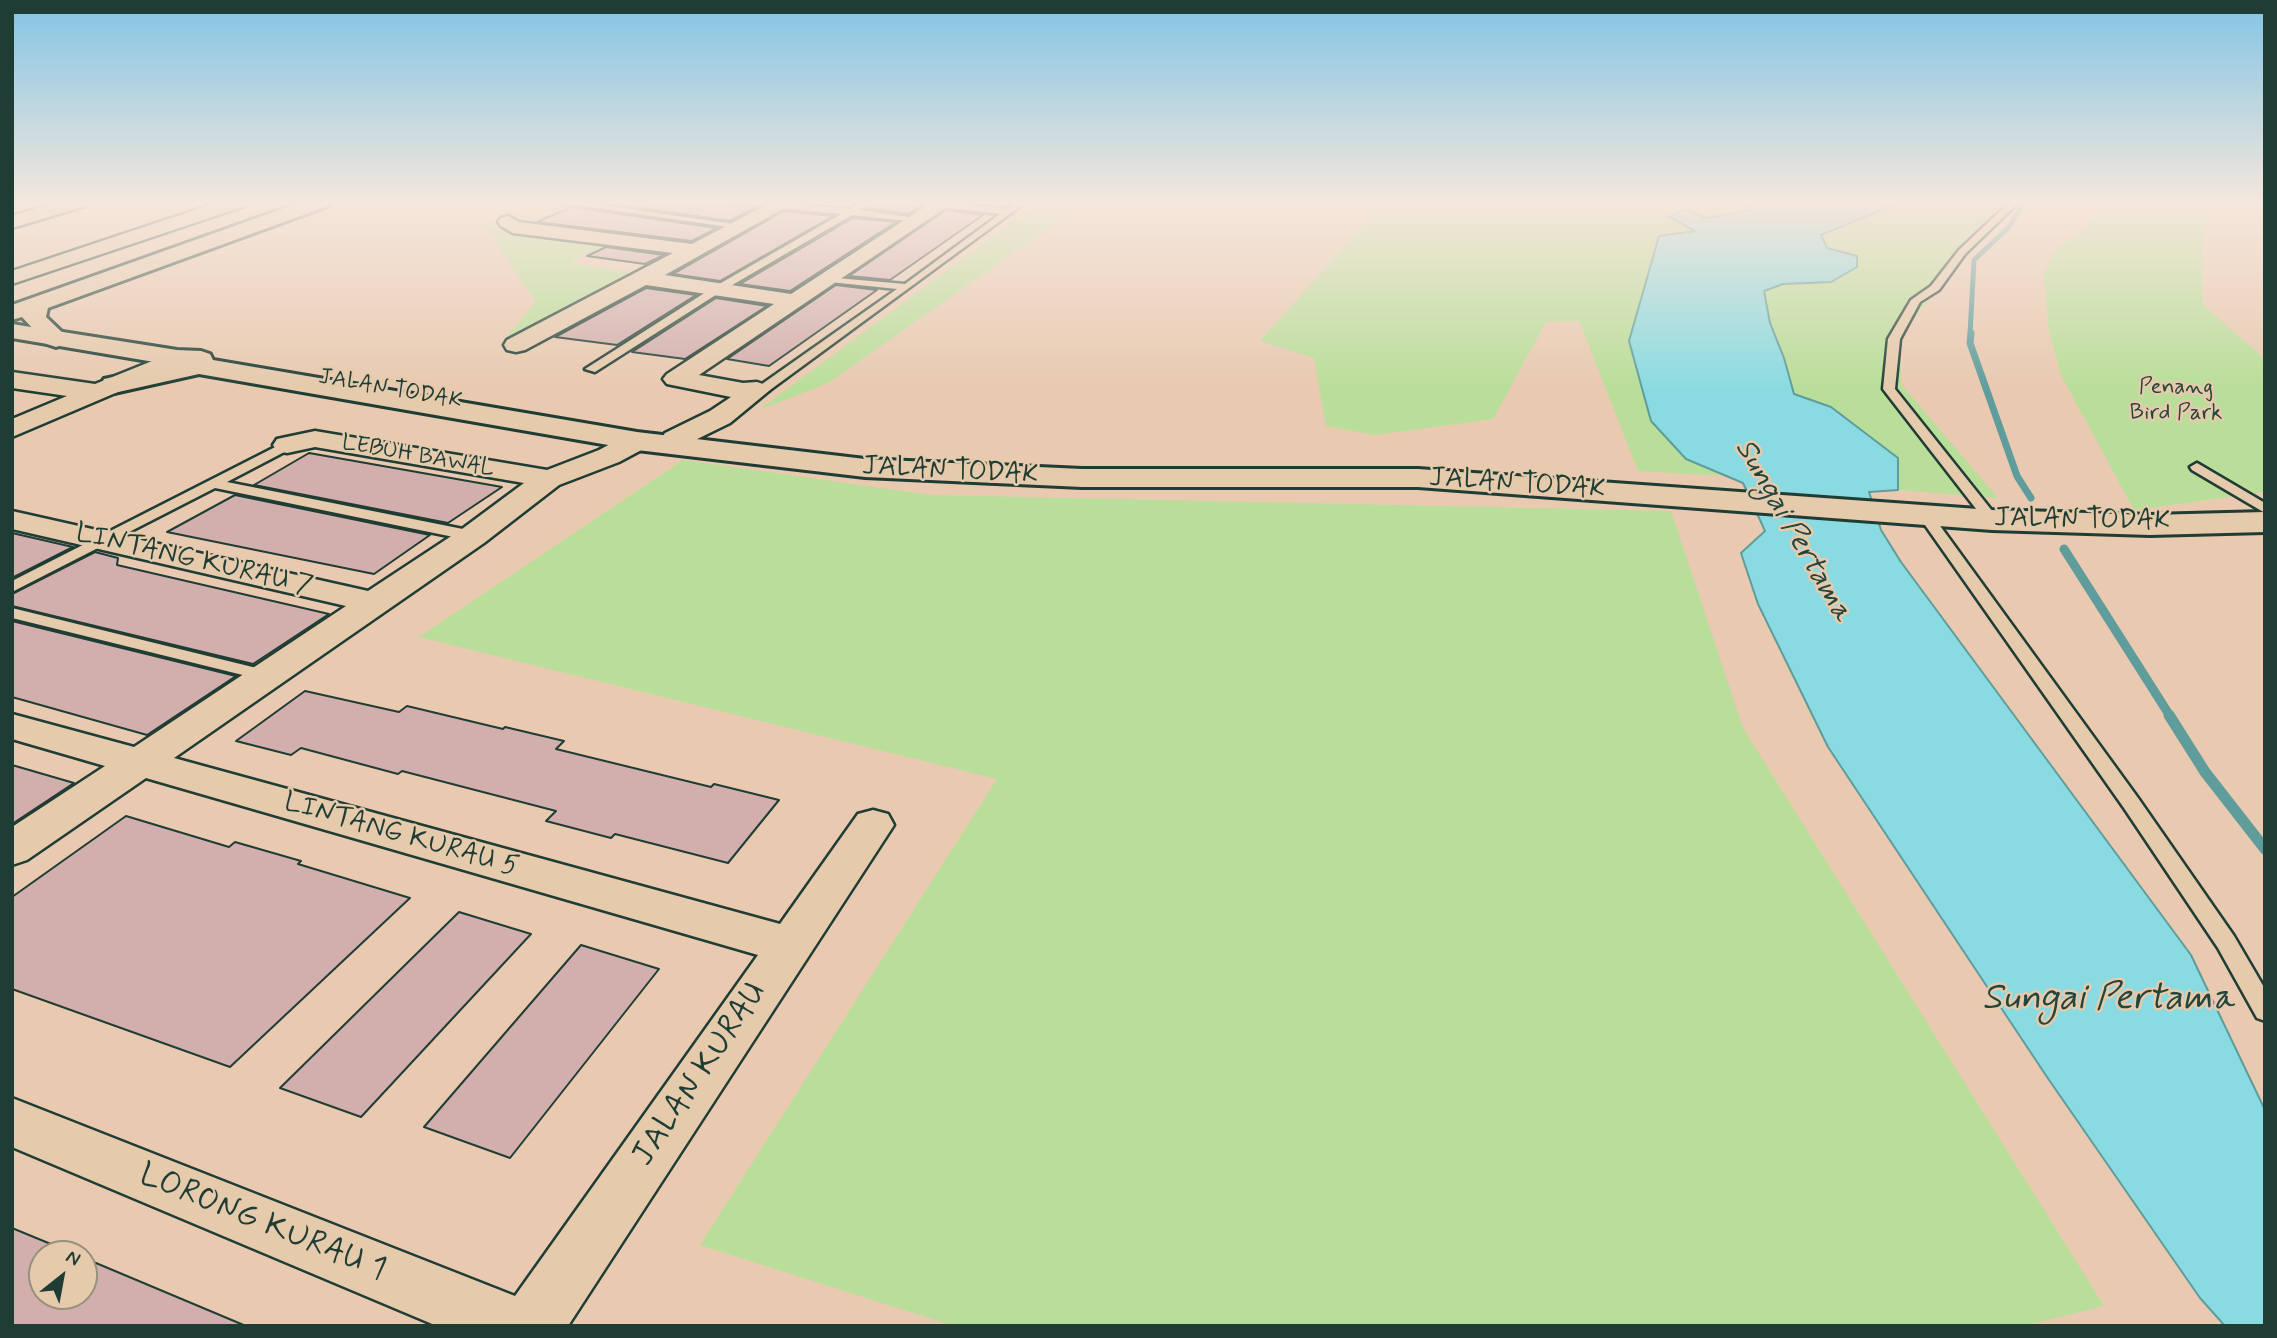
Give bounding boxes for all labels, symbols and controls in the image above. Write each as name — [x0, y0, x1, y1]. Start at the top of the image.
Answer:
street label: JALAN TODAK — [316, 364, 464, 416]
park label: Penang Bird Park — [2130, 374, 2222, 428]
street label: LEBUH BAWAL — [340, 430, 496, 484]
water label: Sungai Pertama — [1725, 433, 1859, 629]
street label: JALAN TODAK — [861, 451, 1039, 493]
street label: JALAN TODAK — [1428, 462, 1606, 508]
street label: JALAN TODAK — [1993, 503, 2171, 539]
street label: LINTANG KURAU 7 — [72, 517, 316, 605]
street label: LINTANG KURAU 5 — [280, 786, 522, 886]
street label: JALAN KURAU — [625, 976, 777, 1174]
water label: Sungai Pertama — [1982, 978, 2234, 1022]
street label: LORONG KURAU 1 — [133, 1156, 391, 1292]
north arrow — [28, 1240, 98, 1310]
text: N — [61, 1244, 85, 1272]

